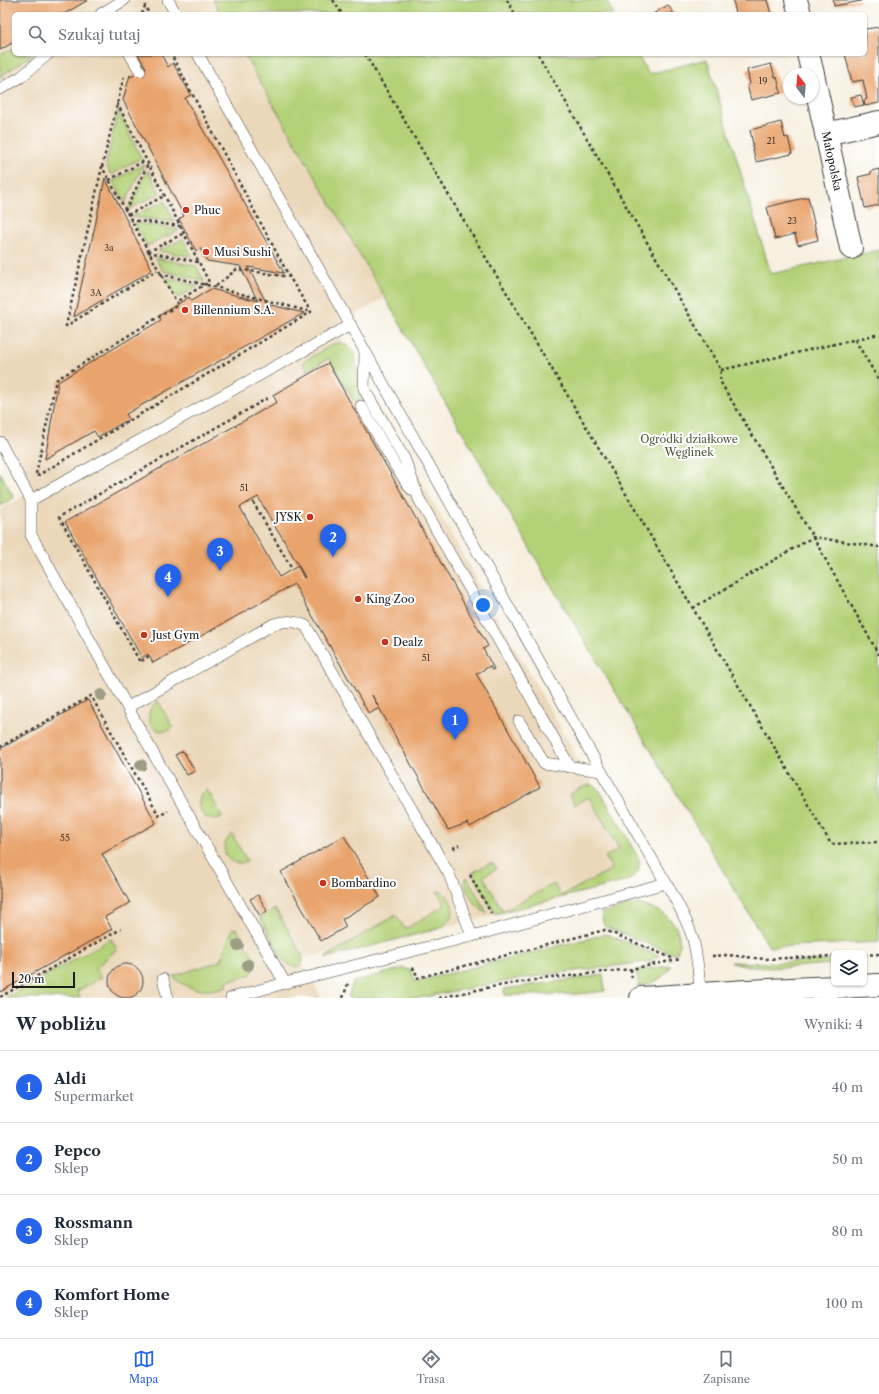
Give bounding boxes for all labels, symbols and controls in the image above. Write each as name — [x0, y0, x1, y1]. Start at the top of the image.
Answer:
search box — [12, 12, 867, 56]
icon: search — [26, 23, 48, 45]
text: Szukaj tutaj — [58, 25, 140, 44]
north arrow — [783, 68, 819, 104]
house number: 19 — [758, 75, 768, 86]
street label: Małopolska — [819, 130, 845, 192]
house number: 21 — [767, 135, 776, 146]
place label: Phuc — [194, 203, 221, 217]
marker: Phuc — [181, 205, 191, 215]
house number: 23 — [787, 215, 797, 226]
house number: 3a — [104, 242, 114, 253]
place label: Musi Sushi — [214, 245, 272, 259]
marker: Musi Sushi — [201, 247, 211, 257]
house number: 3A — [90, 287, 102, 298]
place label: Billennium S.A. — [193, 303, 274, 317]
marker: Billennium S.A. — [180, 305, 190, 315]
park label: Ogródki działkowe Węglinek — [640, 432, 738, 459]
house number: 51 — [240, 482, 249, 493]
place label: JYSK — [273, 510, 302, 524]
marker: JYSK — [305, 512, 315, 522]
pin: 2 — [320, 524, 346, 557]
pin: 3 — [207, 538, 233, 571]
pin: 4 — [155, 564, 181, 597]
place label: King Zoo — [366, 592, 415, 606]
marker: King Zoo — [353, 594, 363, 604]
your location — [473, 595, 493, 615]
place label: Just Gym — [150, 628, 200, 642]
marker: Just Gym — [139, 630, 149, 640]
place label: Dealz — [393, 635, 423, 649]
marker: Dealz — [380, 637, 390, 647]
house number: 51 — [422, 652, 431, 663]
pin: 1 — [442, 707, 468, 740]
house number: 55 — [60, 832, 70, 843]
place label: Bombardino — [331, 876, 397, 890]
marker: Bombardino — [318, 878, 328, 888]
map controls — [831, 950, 867, 986]
button: layers — [831, 950, 867, 986]
scale bar — [12, 970, 75, 989]
text: 20 m — [18, 972, 44, 986]
text: W pobliżu — [16, 1014, 106, 1034]
text: Wyniki: 4 — [804, 1016, 863, 1032]
text: Aldi — [54, 1069, 86, 1088]
text: 1 — [26, 1079, 32, 1095]
text: 40 m — [832, 1079, 863, 1095]
text: Supermarket — [54, 1088, 134, 1104]
text: Pepco — [54, 1141, 101, 1160]
text: 2 — [25, 1151, 33, 1167]
text: 50 m — [832, 1151, 863, 1167]
text: Sklep — [54, 1160, 88, 1176]
text: Rossmann — [54, 1213, 133, 1232]
text: 3 — [25, 1223, 33, 1239]
text: 80 m — [831, 1223, 863, 1239]
text: Sklep — [54, 1232, 88, 1248]
text: Komfort Home — [54, 1285, 170, 1304]
text: 4 — [25, 1295, 33, 1311]
text: 100 m — [825, 1295, 863, 1311]
text: Sklep — [54, 1304, 88, 1320]
tab: Mapa — [129, 1348, 158, 1386]
tab: Trasa — [416, 1348, 445, 1386]
tab: Zapisane — [703, 1348, 750, 1386]

